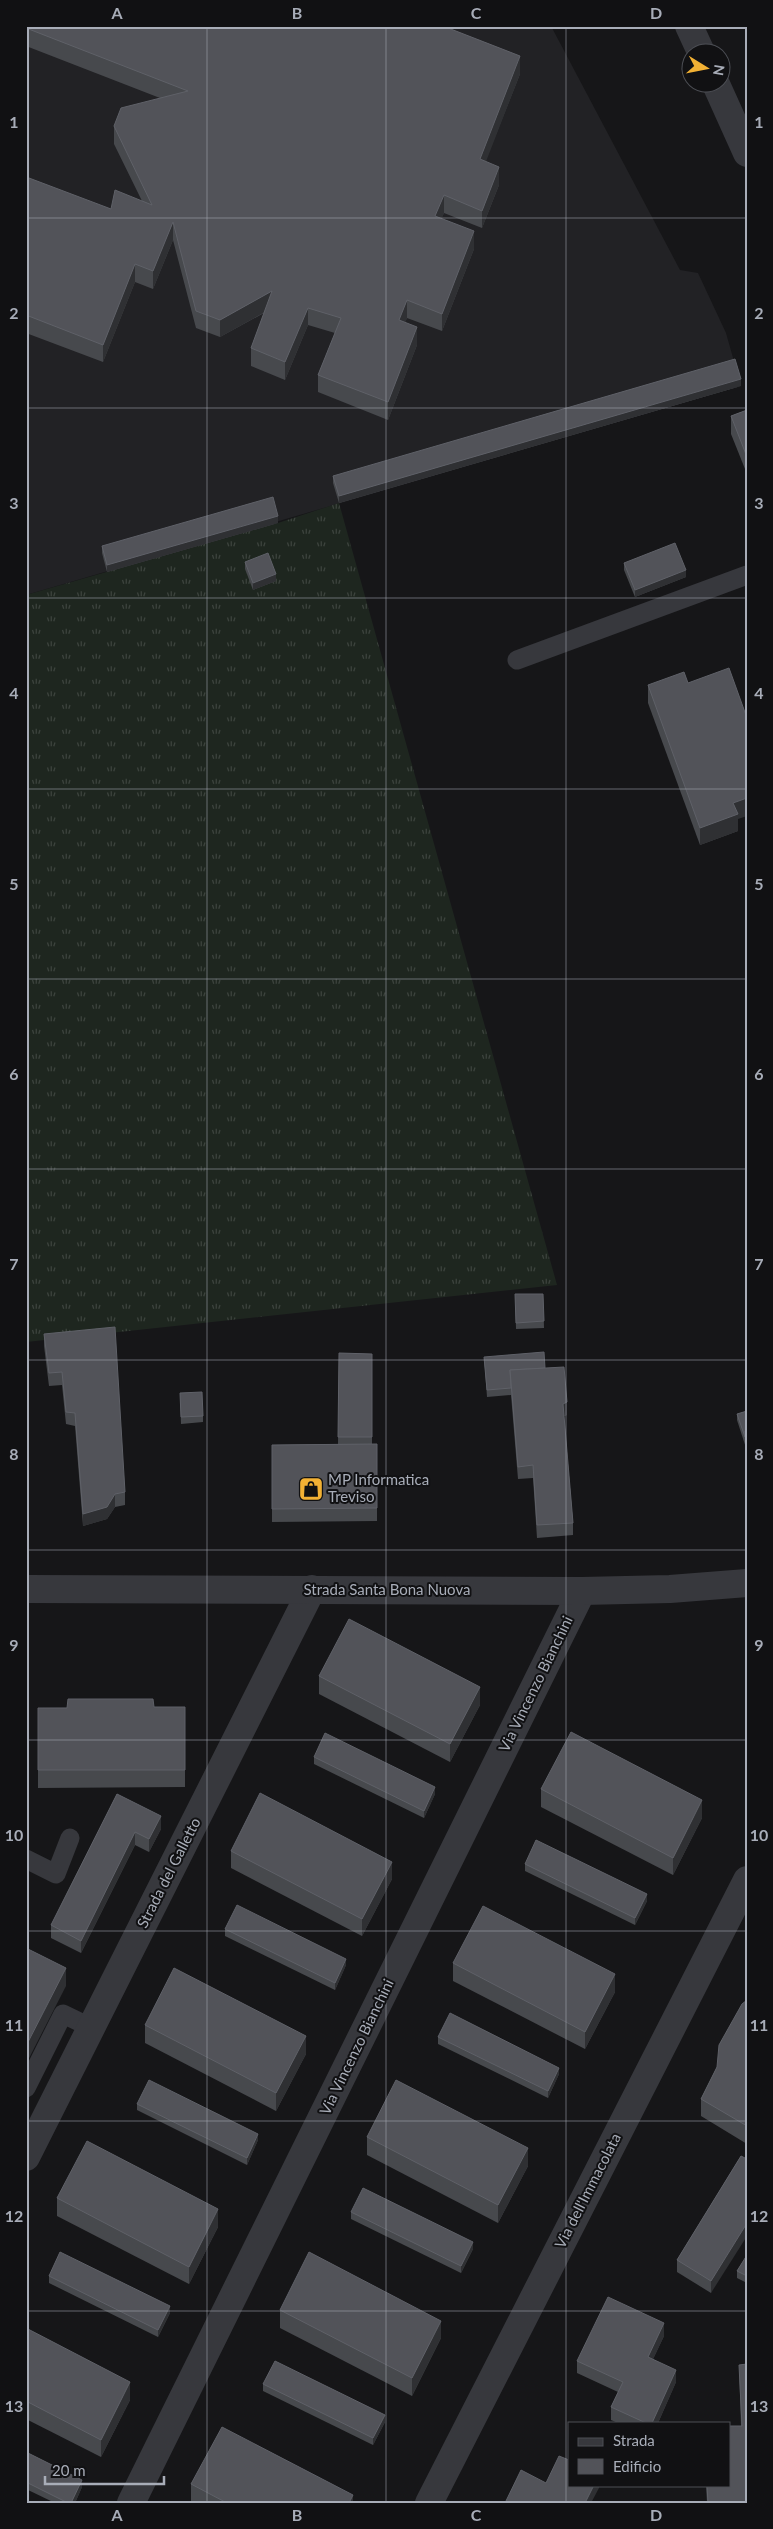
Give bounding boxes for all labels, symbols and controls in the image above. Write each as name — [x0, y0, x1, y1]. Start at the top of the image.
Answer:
text: A — [110, 3, 123, 22]
text: B — [292, 3, 302, 22]
text: C — [471, 3, 482, 22]
text: D — [650, 3, 662, 22]
north arrow — [680, 42, 730, 92]
text: N — [710, 64, 729, 77]
text: 1 — [9, 112, 19, 131]
text: 1 — [754, 112, 764, 131]
text: 2 — [9, 303, 19, 322]
text: 2 — [754, 303, 764, 322]
text: 3 — [9, 493, 19, 512]
text: 3 — [754, 493, 764, 512]
text: 4 — [9, 683, 19, 702]
text: 4 — [754, 683, 764, 702]
text: 5 — [9, 874, 19, 893]
text: 5 — [754, 874, 764, 893]
text: 6 — [9, 1064, 19, 1083]
text: 6 — [754, 1064, 764, 1083]
text: 7 — [9, 1254, 19, 1273]
text: 7 — [754, 1254, 764, 1273]
text: 8 — [9, 1444, 19, 1463]
text: 8 — [754, 1444, 764, 1463]
place label: MP Informatica Treviso — [328, 1470, 429, 1505]
shop icon: MP Informatica Treviso — [298, 1476, 324, 1502]
street label: Strada Santa Bona Nuova — [304, 1580, 470, 1598]
street label: Via Vincenzo Bianchini — [494, 1613, 576, 1754]
text: 9 — [9, 1635, 19, 1654]
text: 9 — [754, 1635, 764, 1654]
street label: Strada del Galletto — [133, 1814, 204, 1931]
text: 10 — [5, 1825, 23, 1844]
text: 10 — [750, 1825, 768, 1844]
street label: Via Vincenzo Bianchini — [315, 1976, 397, 2117]
text: 11 — [5, 2015, 23, 2034]
text: 11 — [750, 2015, 768, 2034]
street label: Via dell'Immacolata — [550, 2130, 624, 2251]
text: 12 — [5, 2206, 23, 2225]
text: 12 — [750, 2206, 768, 2225]
text: 13 — [5, 2396, 23, 2415]
text: 13 — [750, 2396, 768, 2415]
legend — [568, 2422, 730, 2486]
text: Strada — [613, 2431, 655, 2449]
scale bar — [45, 2454, 164, 2486]
text: Edificio — [613, 2457, 661, 2475]
text: 20 m — [52, 2461, 86, 2479]
text: A — [110, 2505, 123, 2524]
text: B — [292, 2505, 302, 2524]
text: C — [471, 2505, 482, 2524]
text: D — [650, 2505, 662, 2524]

